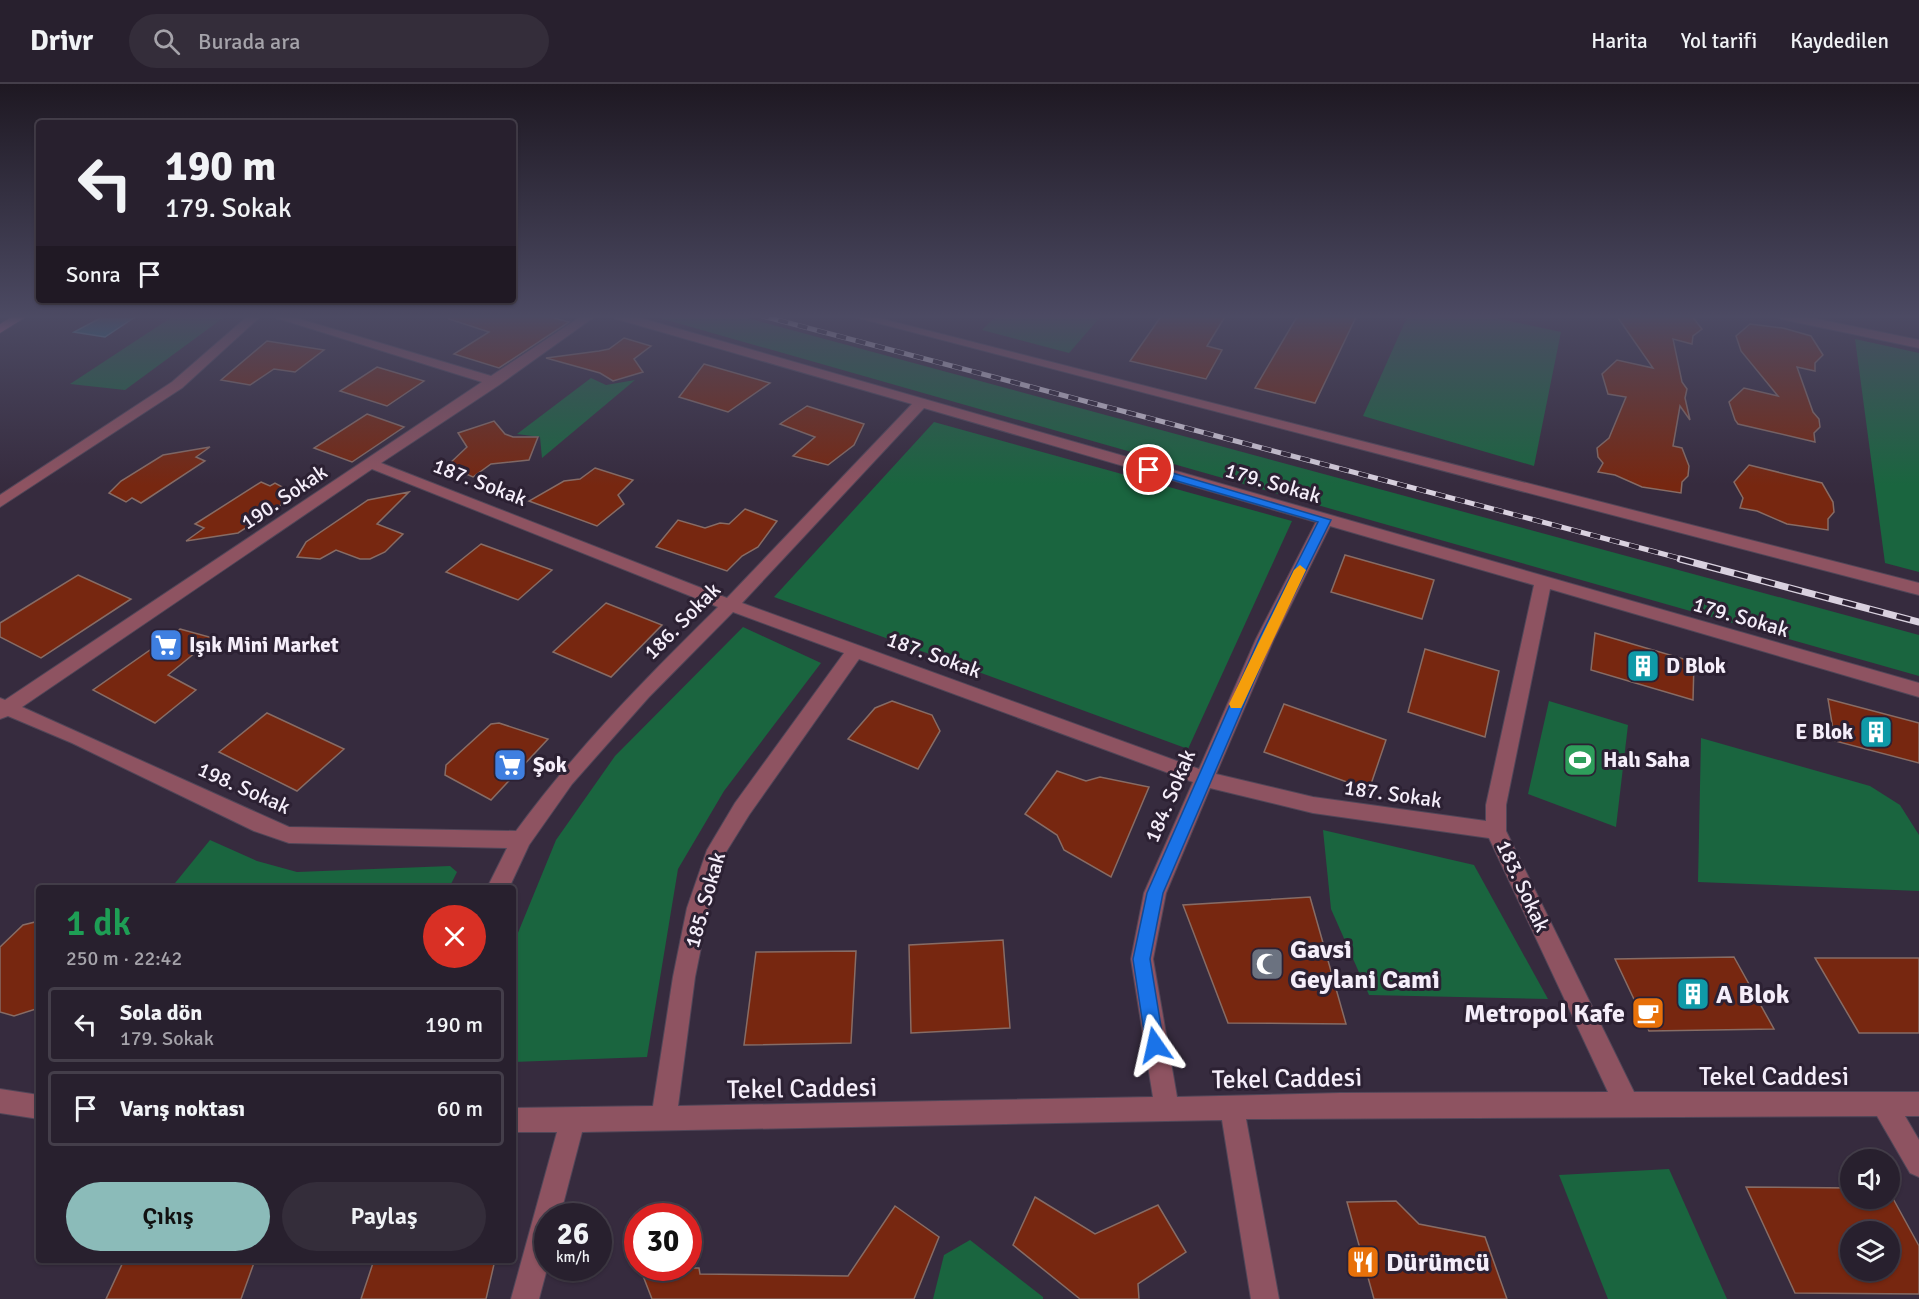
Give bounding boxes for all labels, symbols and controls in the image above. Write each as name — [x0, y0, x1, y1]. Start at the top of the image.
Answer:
search box — [129, 14, 549, 68]
text: Drivr — [30, 24, 93, 58]
icon: search — [150, 25, 183, 58]
text: Burada ara — [198, 28, 300, 55]
text: Harita — [1591, 28, 1648, 54]
text: Yol tarifi — [1681, 28, 1757, 54]
text: Kaydedilen — [1790, 28, 1889, 54]
text: 190 m — [165, 141, 276, 192]
icon: left — [66, 144, 144, 222]
text: 179. Sokak — [165, 192, 292, 225]
icon: arrive — [133, 258, 166, 291]
text: Sonra — [66, 261, 121, 288]
pin — [1123, 444, 1174, 495]
street label: 187. Sokak — [429, 452, 531, 512]
icon: arrive — [1132, 453, 1165, 486]
street label: 179. Sokak — [1222, 457, 1324, 509]
street label: 190. Sokak — [236, 458, 332, 535]
street label: 186. Sokak — [638, 577, 726, 665]
street label: 179. Sokak — [1690, 591, 1792, 643]
street label: 187. Sokak — [883, 626, 985, 684]
supermarket icon: Işık Mini Market — [148, 627, 184, 663]
place label: Işık Mini Market — [189, 632, 339, 658]
building icon: D Blok — [1625, 648, 1661, 684]
place label: D Blok — [1666, 653, 1726, 679]
building icon: E Blok — [1858, 714, 1894, 750]
place label: E Blok — [1795, 719, 1853, 745]
sports icon: Halı Saha — [1562, 742, 1598, 778]
street label: 184. Sokak — [1139, 745, 1201, 846]
supermarket icon: Şok — [492, 747, 528, 783]
place label: Halı Saha — [1603, 747, 1690, 773]
place label: Şok — [533, 752, 567, 778]
street label: 198. Sokak — [194, 756, 295, 820]
street label: 187. Sokak — [1342, 774, 1444, 814]
street label: 183. Sokak — [1490, 836, 1556, 937]
street label: 185. Sokak — [679, 849, 731, 951]
text: 1 dk — [66, 901, 131, 946]
button: close — [423, 905, 486, 968]
place label: Gavsi Geylani Cami — [1290, 934, 1440, 996]
text: 250 m · 22:42 — [66, 946, 182, 971]
mosque icon: Gavsi Geylani Cami — [1249, 946, 1285, 982]
building icon: A Blok — [1675, 976, 1711, 1012]
place label: A Blok — [1716, 979, 1790, 1011]
cafe icon: Metropol Kafe — [1630, 995, 1666, 1031]
place label: Metropol Kafe — [1464, 998, 1625, 1030]
text: Sola dön — [120, 999, 202, 1026]
icon: left — [69, 1008, 102, 1041]
text: 190 m — [425, 1011, 483, 1038]
position arrow — [1123, 1013, 1187, 1077]
text: 179. Sokak — [120, 1026, 214, 1051]
street label: Tekel Caddesi — [1699, 1061, 1849, 1093]
street label: Tekel Caddesi — [1212, 1062, 1362, 1096]
street label: Tekel Caddesi — [727, 1072, 877, 1106]
icon: arrive — [69, 1092, 102, 1125]
text: Varış noktası — [120, 1095, 245, 1122]
text: 60 m — [437, 1095, 483, 1122]
map controls — [1840, 1149, 1900, 1281]
button: sound — [1840, 1149, 1900, 1209]
button: Çıkış — [66, 1182, 270, 1251]
button: Paylaş — [282, 1182, 486, 1251]
speed limit sign: 30 — [624, 1203, 702, 1281]
text: 26 — [557, 1216, 589, 1253]
button: layers — [1840, 1221, 1900, 1281]
restaurant icon: Dürümcü — [1345, 1244, 1381, 1280]
place label: Dürümcü — [1386, 1247, 1490, 1279]
text: km/h — [556, 1248, 590, 1266]

